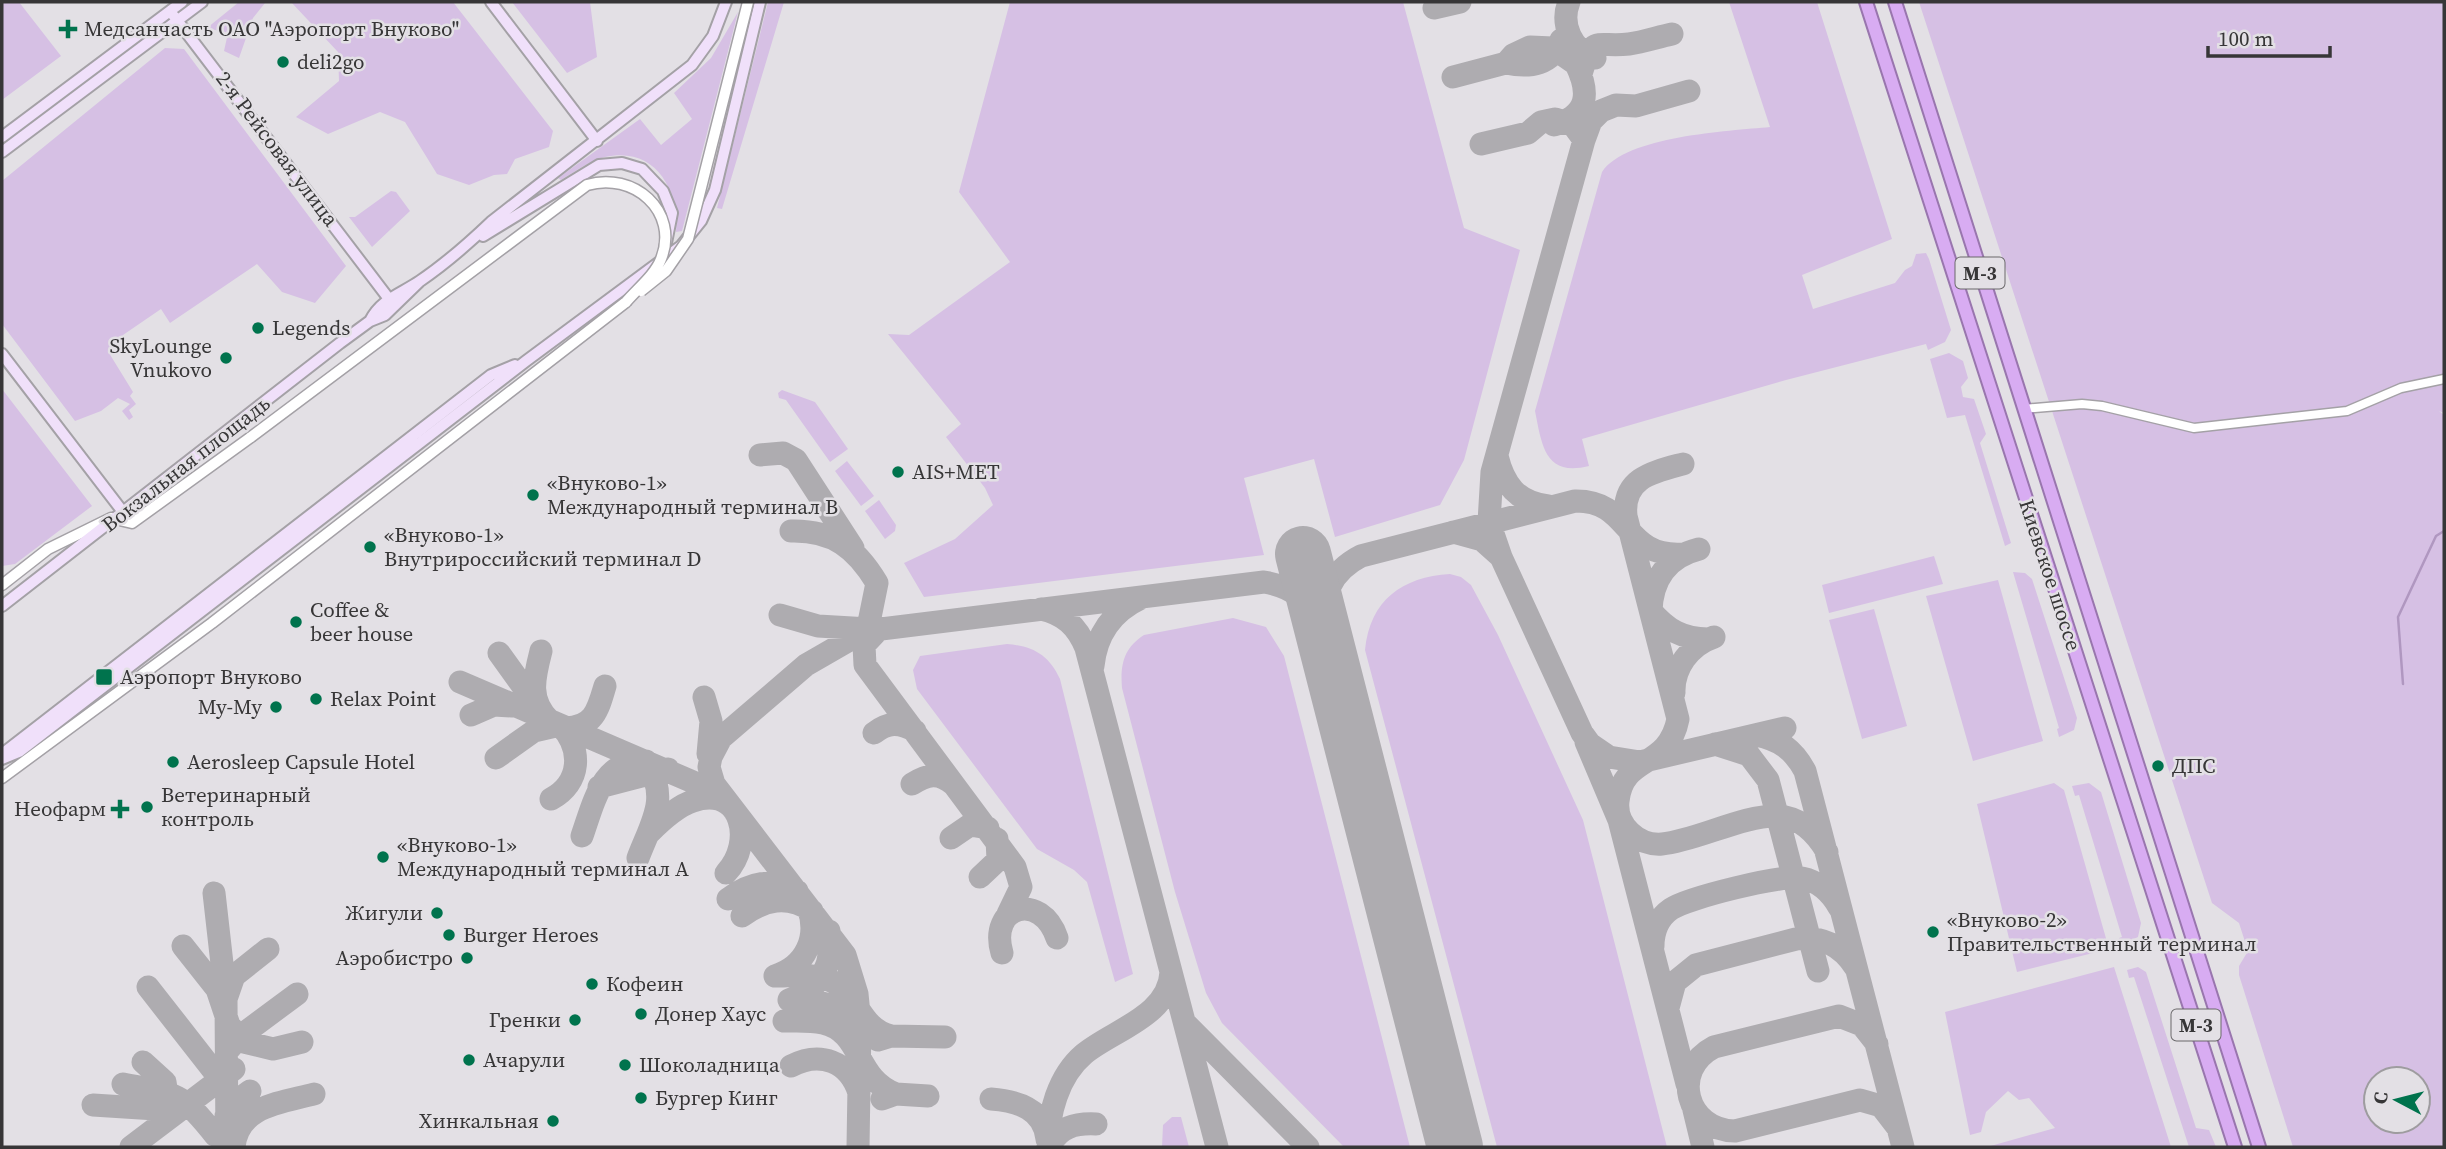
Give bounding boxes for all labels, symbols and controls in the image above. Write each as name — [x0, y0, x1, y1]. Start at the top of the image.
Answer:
place label: Медсанчасть ОАО "Аэропорт Внуково" — [84, 14, 459, 43]
scale bar — [2208, 14, 2330, 58]
marker: Медсанчасть ОАО "Аэропорт Внуково" — [58, 19, 78, 39]
text: 100 m — [2218, 24, 2273, 53]
place label: deli2go — [297, 47, 365, 76]
marker: deli2go — [275, 54, 291, 70]
street label: 2-я Рейсовая улица — [209, 65, 346, 233]
road number: М-3 — [1955, 258, 2004, 288]
place label: Legends — [272, 313, 350, 342]
marker: Legends — [250, 320, 266, 336]
place label: SkyLounge Vnukovo — [109, 331, 212, 384]
marker: SkyLounge Vnukovo — [218, 350, 234, 366]
street label: Вокзальная площадь — [95, 389, 276, 539]
place label: AIS+MET — [912, 457, 1000, 486]
marker: AIS+MET — [890, 464, 906, 480]
place label: «Внуково-1» Международный терминал B — [547, 468, 838, 521]
marker: «Внуково-1» Международный терминал B — [525, 487, 541, 503]
street label: Киевское шоссе — [2012, 495, 2089, 654]
place label: «Внуково-1» Внутрироссийский терминал D — [384, 520, 701, 573]
marker: «Внуково-1» Внутрироссийский терминал D — [362, 539, 378, 555]
place label: Coffee & beer house — [310, 595, 413, 648]
marker: Coffee & beer house — [288, 614, 304, 630]
place label: Аэропорт Внуково — [120, 662, 302, 691]
marker: Аэропорт Внуково — [94, 667, 114, 687]
place label: Relax Point — [330, 684, 436, 713]
marker: Relax Point — [308, 691, 324, 707]
place label: Му-Му — [198, 692, 262, 721]
marker: Му-Му — [268, 699, 284, 715]
place label: Aerosleep Capsule Hotel — [187, 747, 415, 776]
place label: ДПС — [2172, 751, 2216, 780]
marker: Aerosleep Capsule Hotel — [165, 754, 181, 770]
marker: ДПС — [2150, 758, 2166, 774]
place label: Ветеринарный контроль — [161, 780, 311, 833]
place label: Неофарм — [14, 794, 106, 823]
marker: Ветеринарный контроль — [139, 799, 155, 815]
marker: Неофарм — [112, 801, 128, 817]
place label: «Внуково-1» Международный терминал А — [397, 830, 689, 883]
marker: «Внуково-1» Международный терминал А — [375, 849, 391, 865]
place label: Жигули — [345, 898, 423, 927]
marker: Жигули — [429, 905, 445, 921]
place label: «Внуково-2» Правительственный терминал — [1947, 905, 2257, 958]
place label: Burger Heroes — [463, 920, 599, 949]
marker: «Внуково-2» Правительственный терминал — [1925, 924, 1941, 940]
marker: Burger Heroes — [441, 927, 457, 943]
place label: Аэробистро — [336, 943, 453, 972]
marker: Аэробистро — [459, 950, 475, 966]
place label: Кофеин — [606, 969, 684, 998]
marker: Кофеин — [584, 976, 600, 992]
place label: Донер Хаус — [655, 999, 766, 1028]
place label: Гренки — [489, 1005, 561, 1034]
marker: Донер Хаус — [633, 1006, 649, 1022]
road number: М-3 — [2172, 1009, 2220, 1040]
marker: Гренки — [567, 1012, 583, 1028]
place label: Ачарули — [483, 1045, 565, 1074]
place label: Шоколадница — [639, 1050, 780, 1079]
marker: Ачарули — [461, 1052, 477, 1068]
marker: Шоколадница — [617, 1057, 633, 1073]
north arrow — [2362, 1065, 2432, 1135]
place label: Бургер Кинг — [655, 1083, 778, 1112]
marker: Бургер Кинг — [633, 1090, 649, 1106]
text: С — [2367, 1090, 2394, 1105]
place label: Хинкальная — [419, 1106, 539, 1135]
marker: Хинкальная — [545, 1113, 561, 1129]

